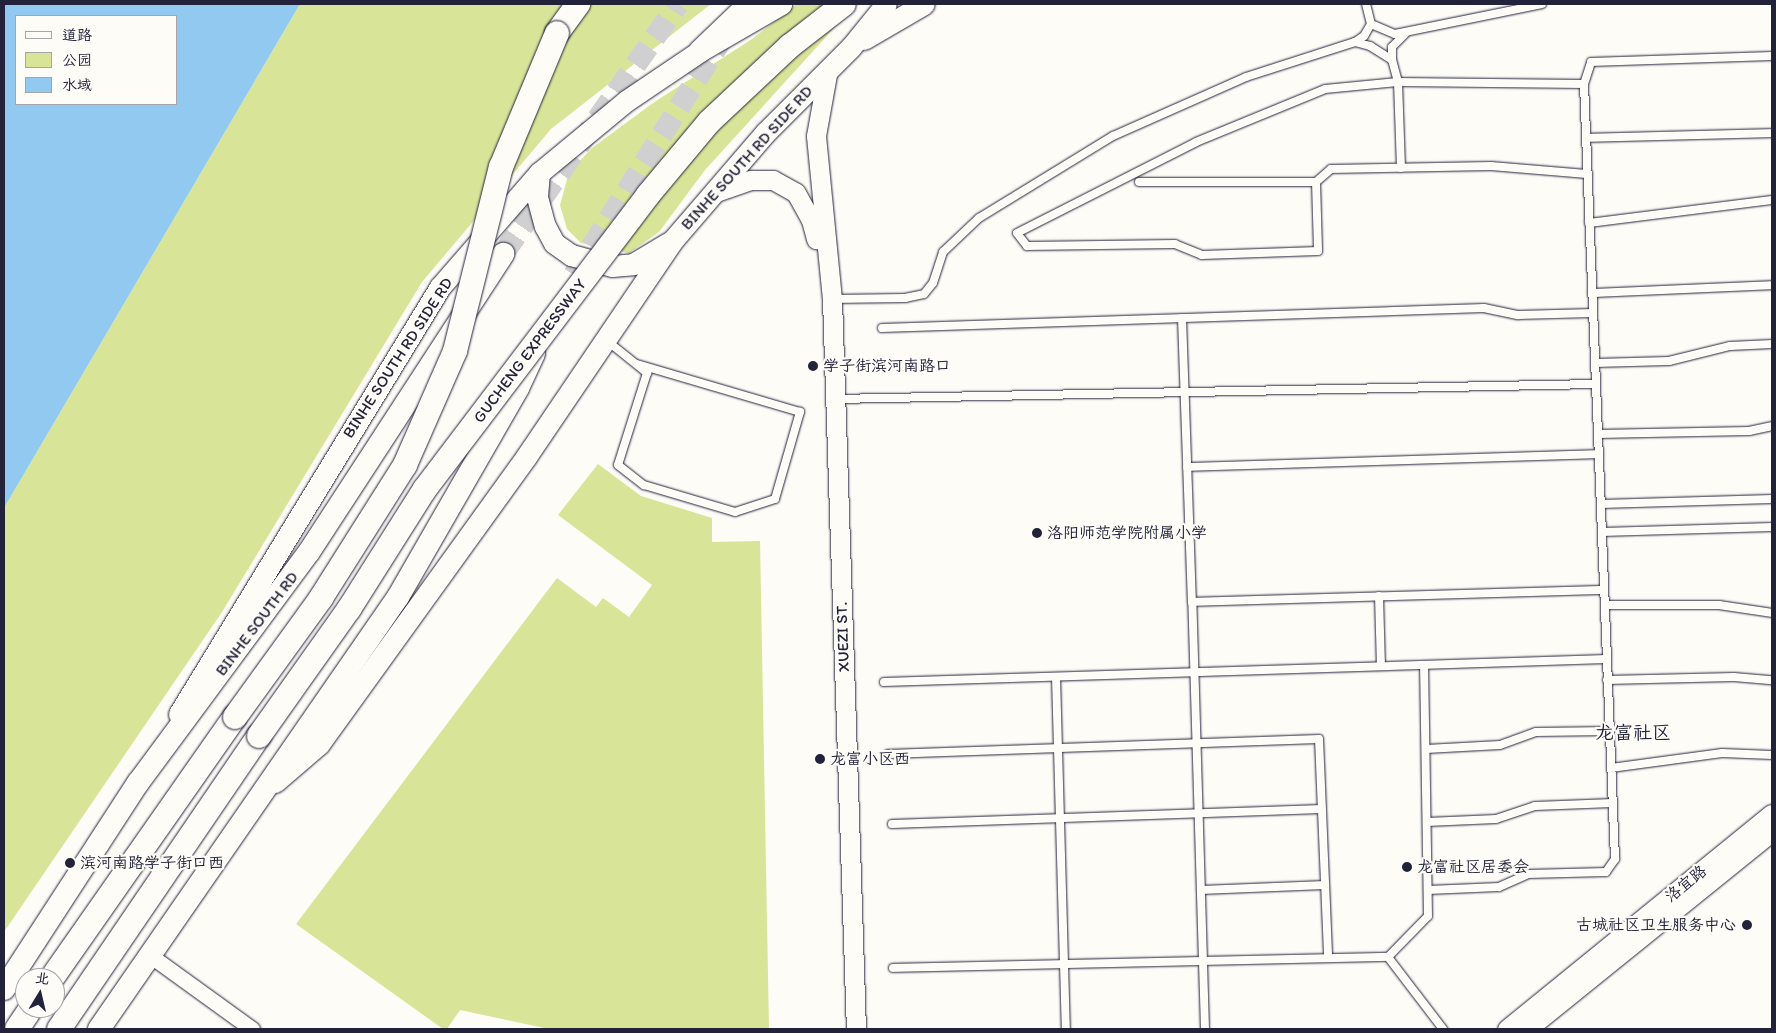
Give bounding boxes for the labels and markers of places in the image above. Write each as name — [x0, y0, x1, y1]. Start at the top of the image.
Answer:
place label: 学子街滨河南路口 — [823, 356, 951, 376]
marker: 学子街滨河南路口 — [807, 360, 819, 372]
place label: 洛阳师范学院附属小学 — [1047, 523, 1207, 543]
marker: 洛阳师范学院附属小学 — [1031, 527, 1043, 539]
place label: 龙富小区西 — [830, 749, 910, 769]
marker: 龙富小区西 — [814, 753, 826, 765]
place label: 滨河南路学子街口西 — [80, 853, 224, 873]
marker: 滨河南路学子街口西 — [64, 857, 76, 869]
place label: 龙富社区居委会 — [1417, 857, 1529, 877]
marker: 龙富社区居委会 — [1401, 861, 1413, 873]
place label: 古城社区卫生服务中心 — [1576, 915, 1736, 935]
marker: 古城社区卫生服务中心 — [1740, 918, 1754, 932]

